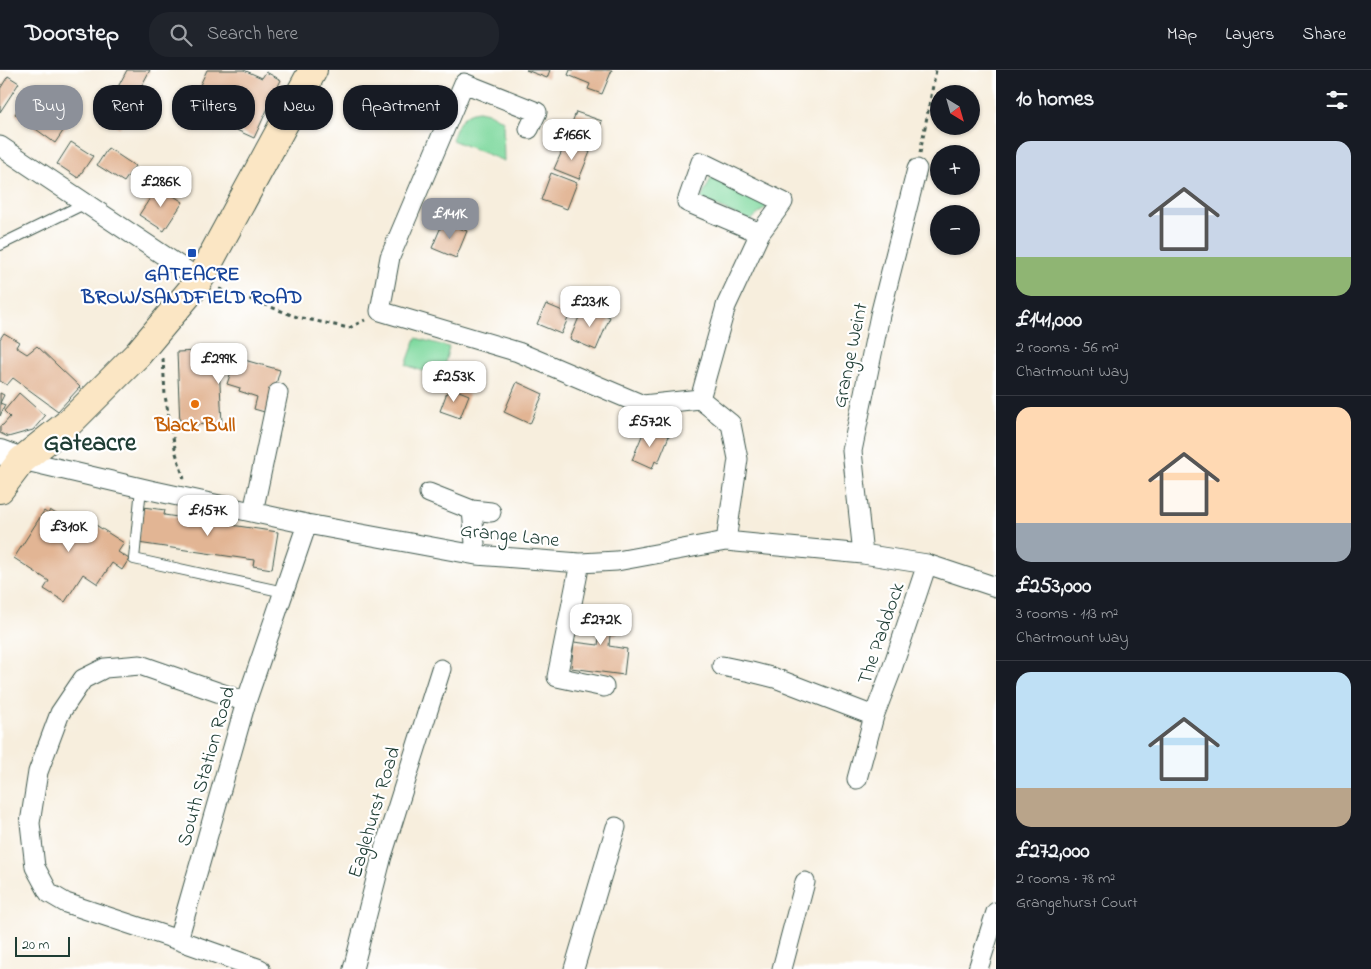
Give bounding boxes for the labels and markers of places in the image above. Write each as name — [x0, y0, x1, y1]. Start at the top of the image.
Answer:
pin: £166K — [537, 118, 607, 161]
pin: £286K — [126, 166, 196, 208]
pin: £141K — [415, 198, 485, 240]
marker: GATEACRE BROW/SANDFIELD ROAD — [186, 247, 198, 259]
place label: GATEACRE BROW/SANDFIELD ROAD — [81, 261, 302, 313]
pin: £231K — [555, 286, 625, 328]
pin: £299K — [184, 342, 254, 385]
pin: £253K — [419, 360, 489, 403]
marker: Black Bull — [189, 398, 201, 410]
pin: £572K — [615, 406, 685, 448]
place label: Black Bull — [154, 412, 235, 441]
pin: £157K — [173, 494, 243, 537]
pin: £310K — [34, 510, 104, 553]
pin: £272K — [566, 604, 636, 646]

